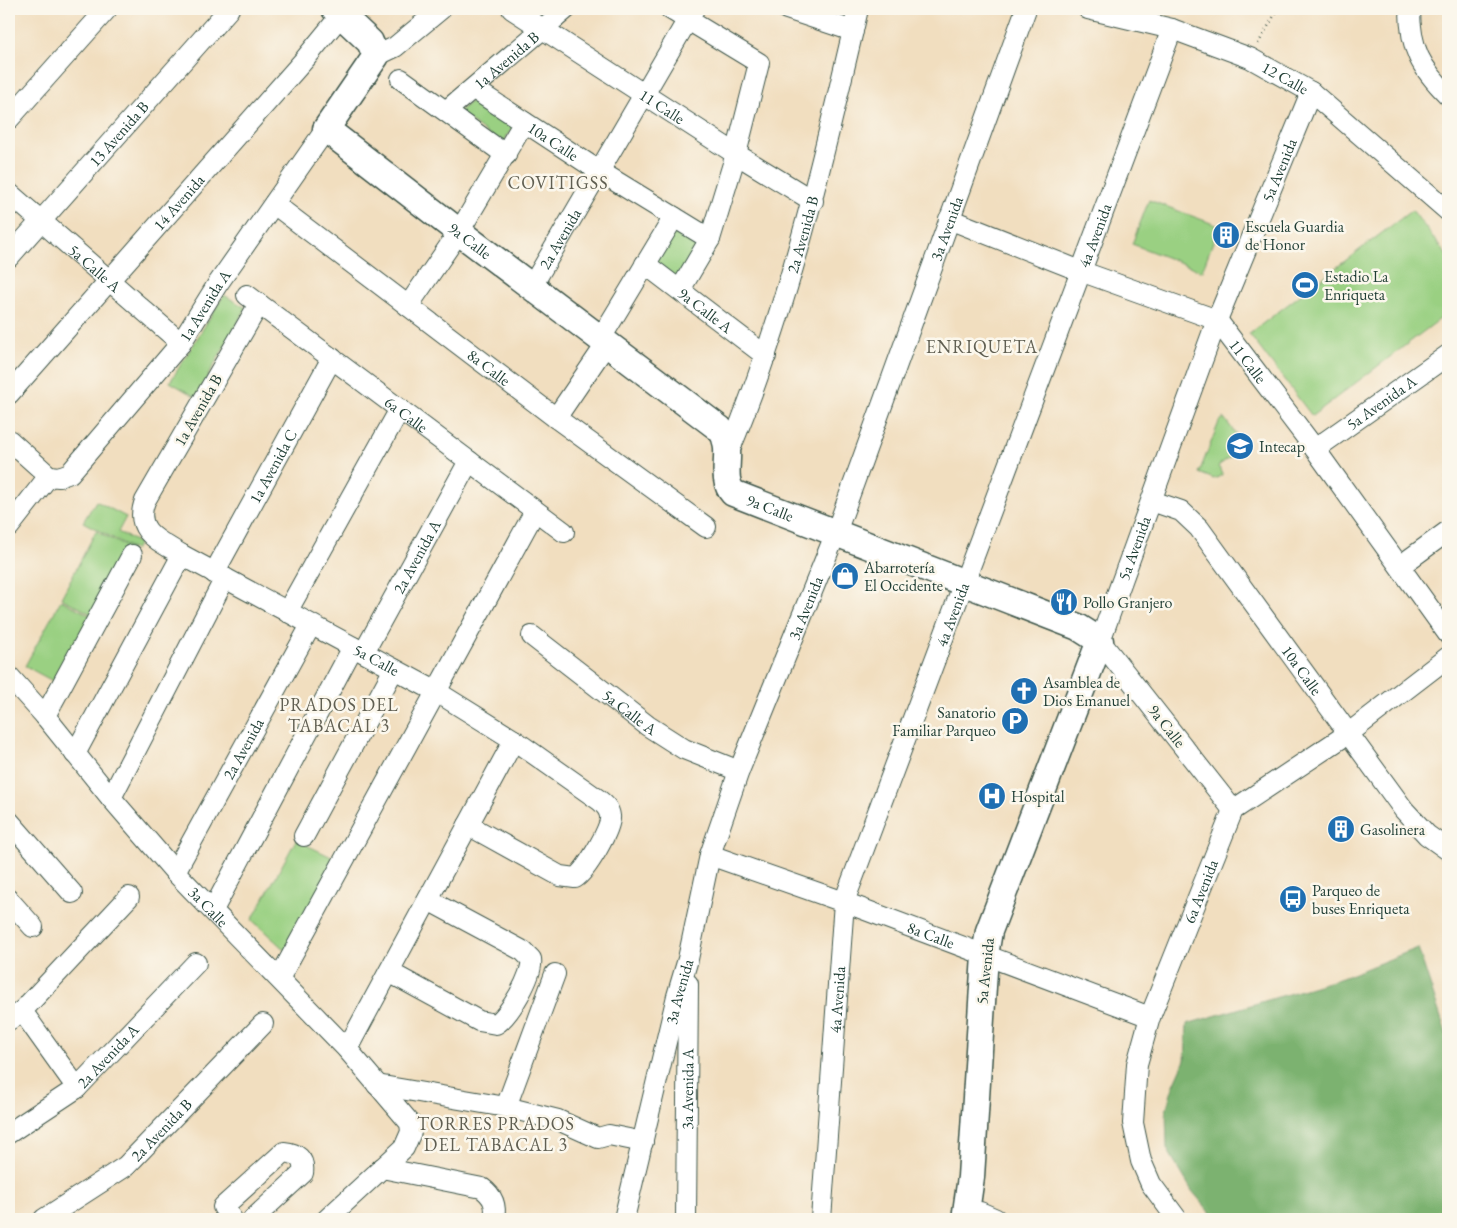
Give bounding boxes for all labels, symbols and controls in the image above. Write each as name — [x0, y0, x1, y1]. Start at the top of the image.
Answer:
street label: 1a Avenida B — [469, 26, 543, 94]
street label: 12 Calle — [1258, 56, 1312, 99]
street label: 11 Calle — [635, 84, 689, 129]
street label: 13 Avenida B — [84, 96, 153, 171]
street label: 10a Calle — [524, 117, 583, 165]
street label: 5a Avenida — [1256, 134, 1302, 205]
street label: 14 Avenida — [148, 169, 209, 235]
district label: COVITIGSS — [507, 171, 609, 194]
street label: 2a Avenida B — [781, 193, 823, 276]
street label: 3a Avenida — [925, 193, 968, 263]
street label: 4a Avenida — [1073, 200, 1116, 270]
street label: 2a Avenida — [534, 204, 586, 273]
place label: Escuela Guardia de Honor — [1245, 216, 1345, 255]
street label: 9a Calle — [444, 217, 496, 264]
building icon: Escuela Guardia de Honor — [1211, 220, 1241, 250]
street label: 5a Calle A — [64, 239, 126, 297]
street label: 1a Avenida A — [174, 264, 236, 345]
place label: Estadio La Enriqueta — [1324, 266, 1389, 305]
sports icon: Estadio La Enriqueta — [1290, 270, 1320, 300]
street label: 9a Calle A — [674, 282, 738, 338]
district label: ENRIQUETA — [926, 335, 1038, 358]
street label: 11 Calle — [1225, 335, 1272, 387]
street label: 8a Calle — [463, 344, 515, 390]
street label: 1a Avenida B — [169, 370, 227, 450]
street label: 5a Avenida A — [1342, 370, 1421, 434]
street label: 6a Calle — [380, 391, 432, 437]
street label: 1a Avenida C — [244, 425, 302, 507]
school or university icon: Intecap — [1225, 431, 1255, 461]
place label: Intecap — [1259, 436, 1305, 457]
street label: 9a Calle — [744, 489, 797, 526]
street label: 5a Avenida — [1113, 512, 1155, 583]
street label: 2a Avenida A — [388, 515, 446, 597]
place label: Abarrotería El Occidente — [863, 557, 943, 596]
shop icon: Abarrotería El Occidente — [830, 561, 860, 591]
street label: 3a Avenida — [783, 572, 828, 643]
street label: 4a Avenida — [930, 579, 974, 649]
restaurant icon: Pollo Granjero — [1049, 587, 1079, 617]
place label: Pollo Granjero — [1083, 592, 1173, 613]
street label: 5a Calle — [350, 639, 403, 680]
street label: 10a Calle — [1277, 641, 1327, 699]
place label: Asamblea de Dios Emanuel — [1042, 672, 1130, 711]
church icon: Asamblea de Dios Emanuel — [1009, 676, 1039, 706]
street label: 5a Calle A — [599, 684, 662, 740]
district label: PRADOS DEL TABACAL 3 — [279, 693, 399, 737]
street label: 9a Calle — [1144, 700, 1190, 752]
place label: Sanatorio Familiar Parqueo — [892, 702, 996, 741]
parking icon: Sanatorio Familiar Parqueo — [1000, 706, 1030, 736]
street label: 2a Avenida — [218, 714, 269, 783]
hospital icon: Hospital — [977, 781, 1007, 811]
place label: Hospital — [1011, 786, 1065, 807]
building icon: Gasolinera — [1326, 814, 1356, 844]
place label: Gasolinera — [1360, 819, 1426, 840]
street label: 6a Avenida — [1178, 856, 1223, 926]
place label: Parqueo de buses Enriqueta — [1312, 880, 1410, 919]
street label: 3a Calle — [184, 882, 233, 931]
bus stop icon: Parqueo de buses Enriqueta — [1278, 884, 1308, 914]
street label: 8a Calle — [904, 916, 958, 953]
street label: 5a Avenida — [971, 936, 999, 1005]
street label: 3a Avenida — [660, 956, 698, 1026]
street label: 4a Avenida — [824, 965, 850, 1034]
street label: 2a Avenida A — [72, 1018, 144, 1092]
street label: 3a Avenida A — [676, 1047, 698, 1130]
street label: 2a Avenida B — [126, 1094, 196, 1166]
district label: TORRES PRADOS DEL TABACAL 3 — [417, 1112, 575, 1156]

